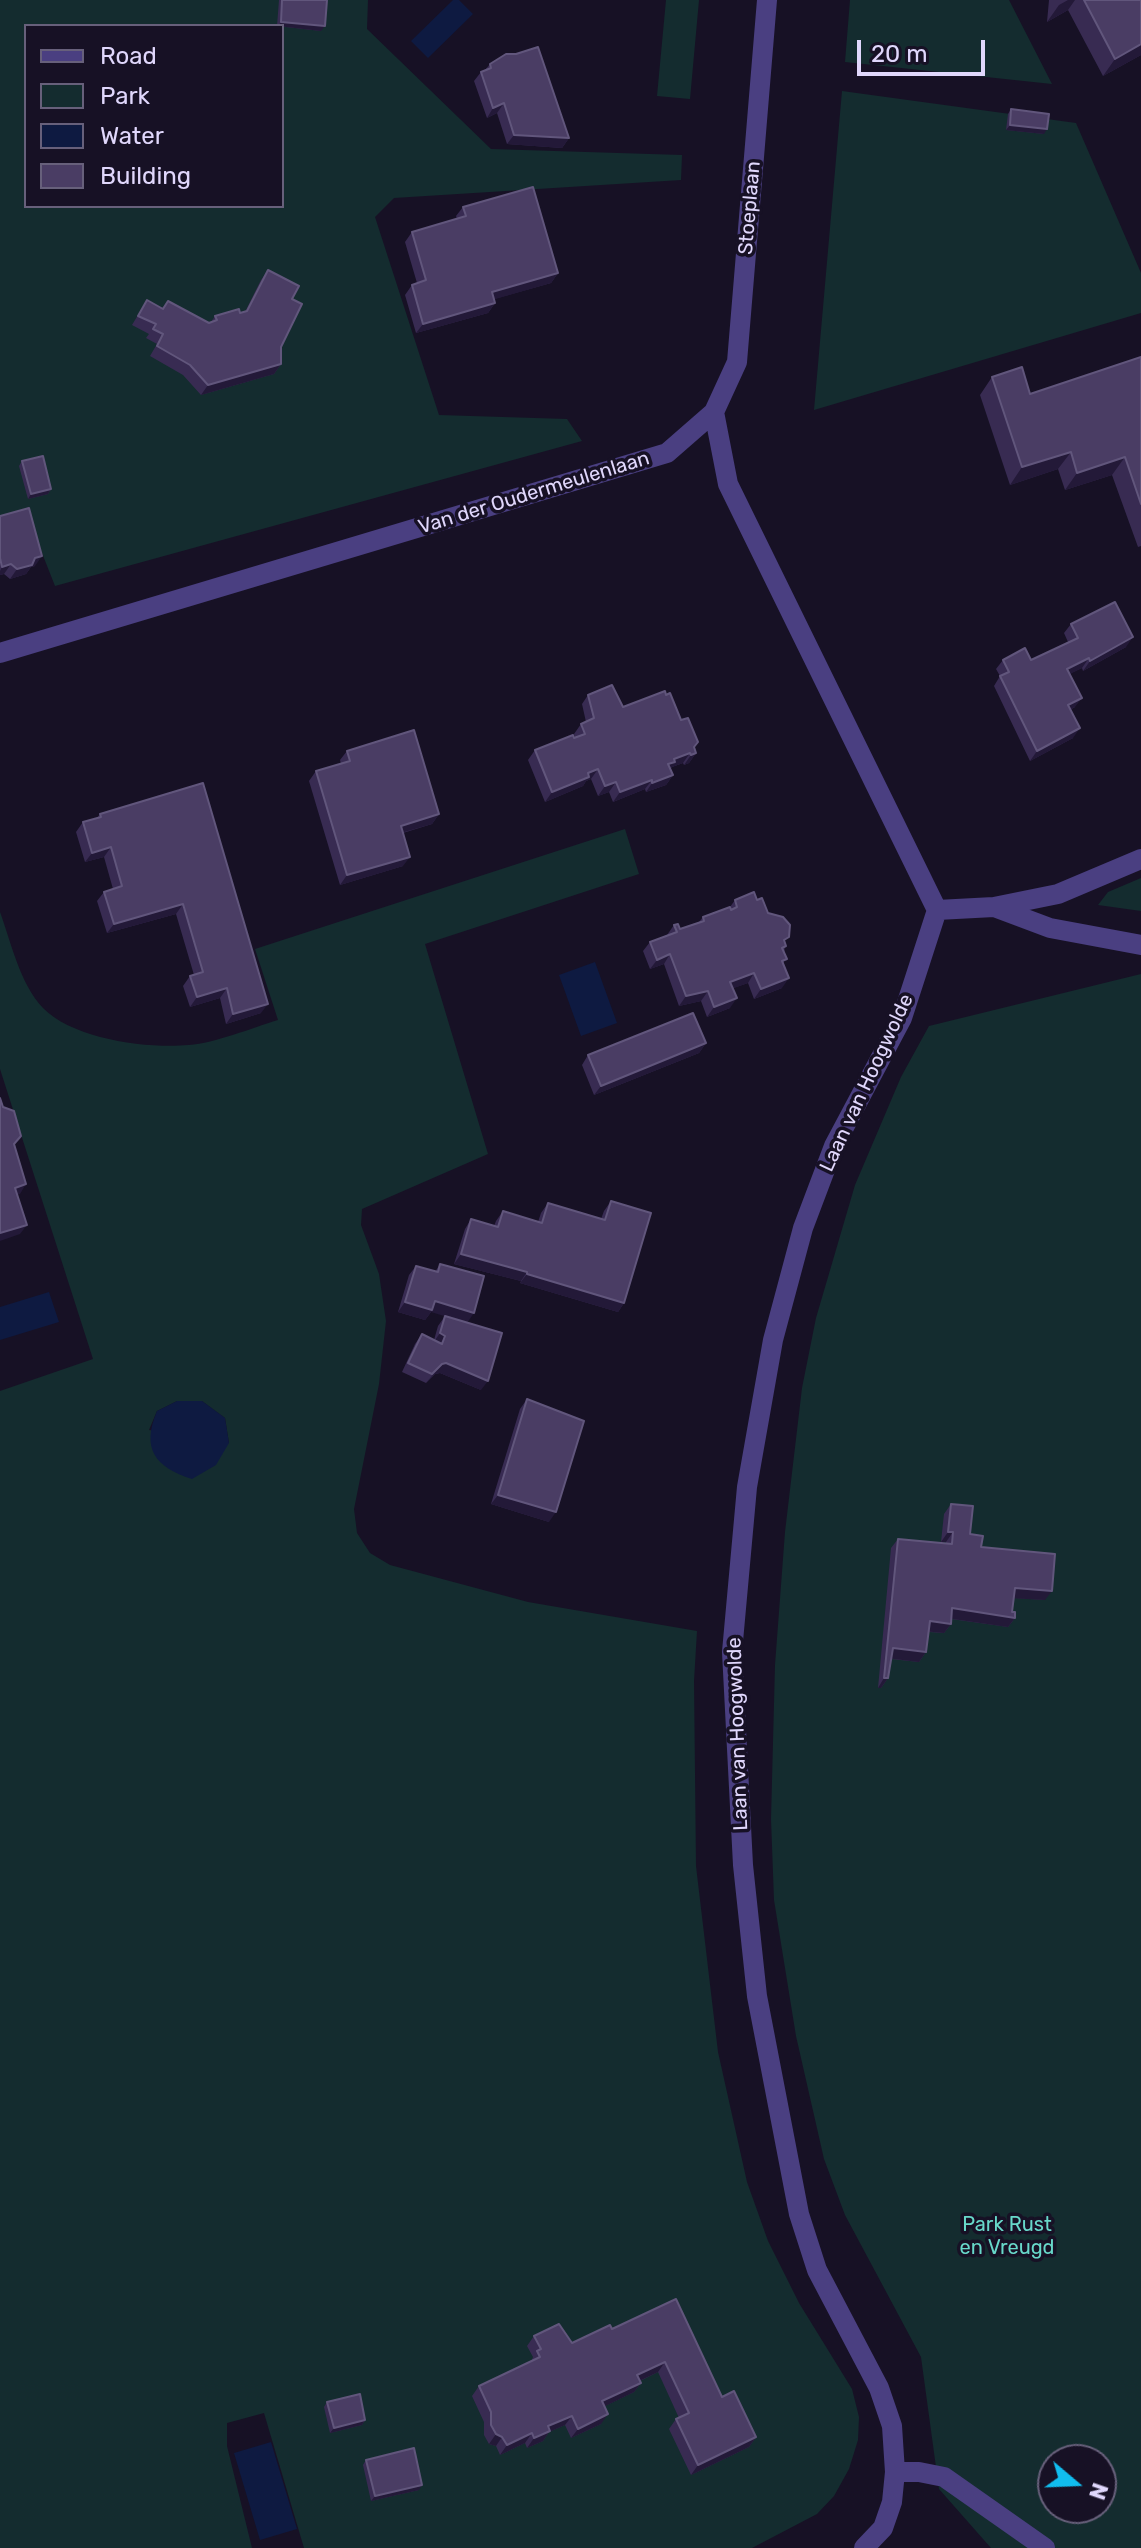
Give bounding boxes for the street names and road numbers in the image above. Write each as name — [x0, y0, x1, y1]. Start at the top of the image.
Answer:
street label: Stoeplaan — [734, 160, 766, 256]
street label: Van der Oudermeulenlaan — [416, 446, 652, 540]
street label: Laan van Hoogwolde — [815, 990, 919, 1176]
street label: Laan van Hoogwolde — [723, 1637, 753, 1831]

